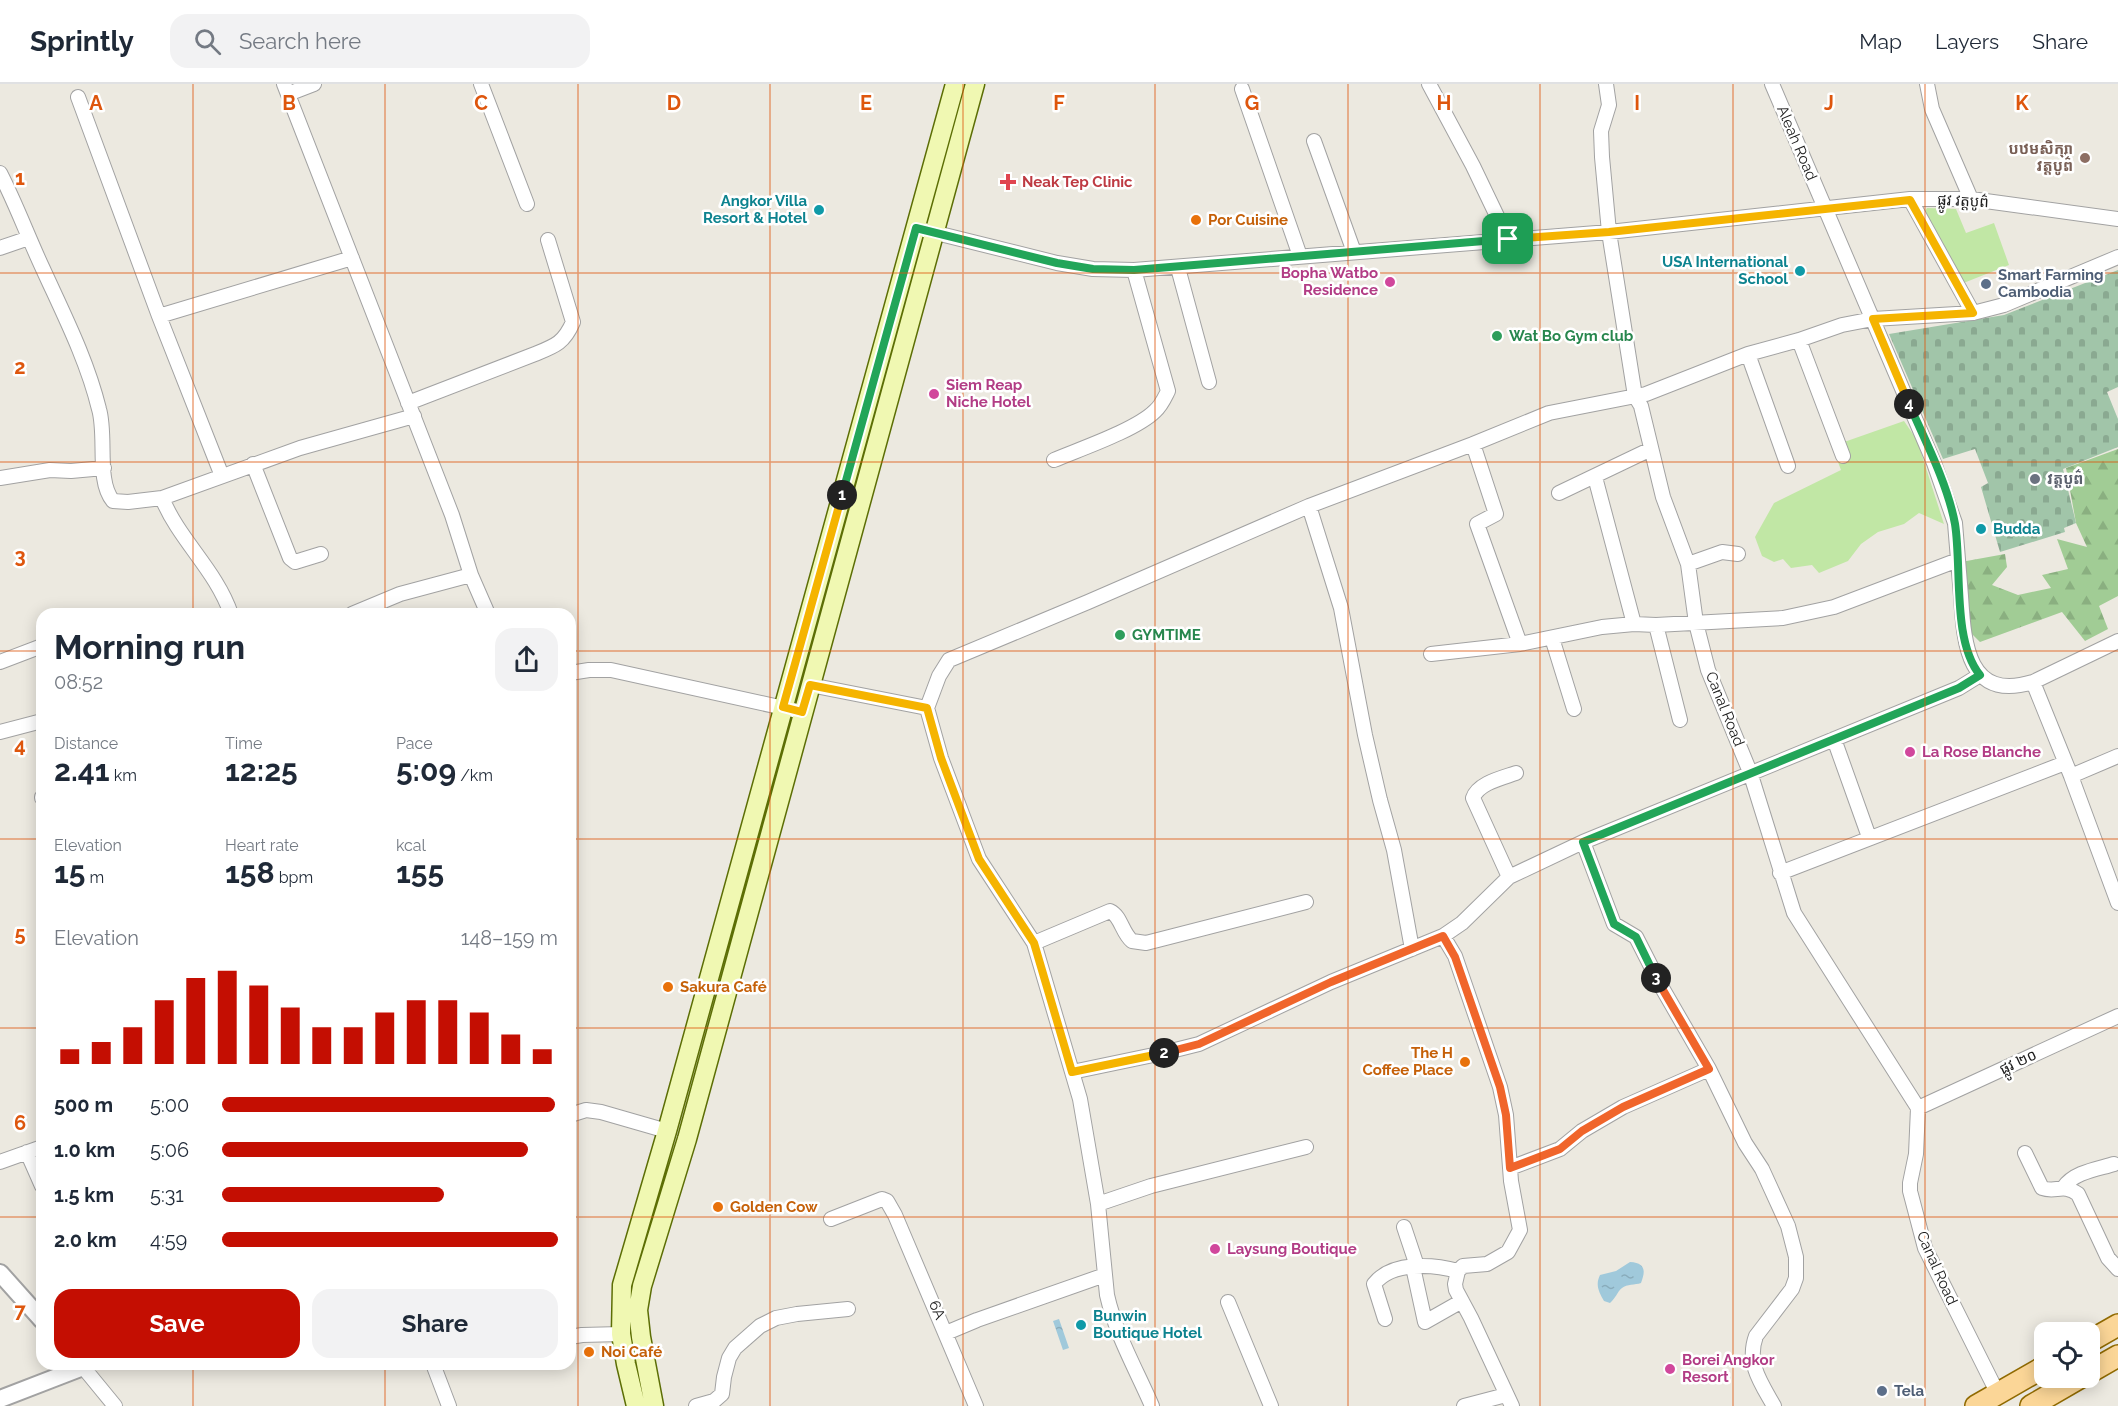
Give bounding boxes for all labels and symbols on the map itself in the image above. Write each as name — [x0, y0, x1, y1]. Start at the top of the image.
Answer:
text: A — [89, 91, 103, 115]
text: B — [282, 91, 296, 115]
text: C — [474, 91, 488, 115]
text: D — [667, 91, 681, 115]
text: E — [860, 91, 872, 115]
text: F — [1053, 91, 1065, 115]
text: G — [1245, 91, 1259, 115]
text: H — [1437, 91, 1451, 115]
text: I — [1634, 91, 1640, 115]
text: J — [1824, 91, 1834, 115]
text: K — [2015, 91, 2029, 115]
street label: Aleah Road — [1773, 103, 1821, 183]
place label: បឋមសិក្សា វត្តបូព៌ — [2009, 139, 2073, 176]
marker: បឋមសិក្សា វត្តបូព៌ — [2078, 151, 2092, 165]
text: 1 — [15, 166, 25, 190]
marker: Neak Tep Clinic — [999, 173, 1017, 191]
place label: Neak Tep Clinic — [1022, 173, 1133, 191]
street label: ផ្លូវ វត្តបូព៌ — [1936, 191, 1989, 216]
place label: Angkor Villa Resort & Hotel — [703, 192, 807, 227]
marker: Angkor Villa Resort & Hotel — [812, 203, 826, 217]
place label: Por Cuisine — [1208, 211, 1288, 229]
marker: Por Cuisine — [1189, 213, 1203, 227]
pin — [1482, 213, 1533, 264]
place label: USA International School — [1662, 253, 1788, 288]
place label: Bopha Watbo Residence — [1281, 264, 1378, 299]
marker: USA International School — [1793, 264, 1807, 278]
place label: Smart Farming Cambodia — [1998, 266, 2104, 301]
marker: Bopha Watbo Residence — [1383, 275, 1397, 289]
marker: Smart Farming Cambodia — [1979, 277, 1993, 291]
place label: Wat Bo Gym club — [1509, 327, 1634, 345]
marker: Wat Bo Gym club — [1490, 329, 1504, 343]
text: 2 — [14, 355, 26, 379]
place label: Siem Reap Niche Hotel — [946, 376, 1031, 411]
marker: Siem Reap Niche Hotel — [927, 387, 941, 401]
pin: 4 — [1894, 389, 1924, 419]
place label: វត្តបូព៌ — [2047, 468, 2083, 489]
marker: វត្តបូព៌ — [2028, 472, 2042, 486]
pin: 1 — [827, 480, 857, 510]
place label: Budda — [1993, 520, 2041, 538]
marker: Budda — [1974, 522, 1988, 536]
text: 3 — [14, 544, 26, 568]
place label: GYMTIME — [1132, 626, 1201, 644]
marker: GYMTIME — [1113, 628, 1127, 642]
street label: Canal Road — [1702, 669, 1748, 749]
text: 4 — [14, 733, 26, 757]
place label: La Rose Blanche — [1922, 743, 2041, 761]
marker: La Rose Blanche — [1903, 745, 1917, 759]
text: 5 — [14, 922, 26, 946]
pin: 3 — [1641, 963, 1671, 993]
place label: Sakura Café — [680, 978, 767, 996]
marker: Sakura Café — [661, 980, 675, 994]
pin: 2 — [1149, 1038, 1179, 1068]
place label: The H Coffee Place — [1363, 1044, 1453, 1079]
street label: ផ្លូវ ២០ — [1997, 1046, 2041, 1082]
marker: The H Coffee Place — [1458, 1055, 1472, 1069]
text: 6 — [14, 1111, 26, 1135]
place label: Golden Cow — [730, 1198, 818, 1216]
marker: Golden Cow — [711, 1200, 725, 1214]
street label: Canal Road — [1913, 1228, 1961, 1308]
place label: Laysung Boutique — [1227, 1240, 1357, 1258]
marker: Laysung Boutique — [1208, 1242, 1222, 1256]
street label: 6A — [925, 1298, 949, 1322]
text: 7 — [14, 1299, 26, 1323]
place label: Bunwin Boutique Hotel — [1093, 1307, 1202, 1342]
marker: Bunwin Boutique Hotel — [1074, 1318, 1088, 1332]
place label: Noi Café — [601, 1343, 662, 1361]
marker: Noi Café — [582, 1345, 596, 1359]
place label: Borei Angkor Resort — [1682, 1351, 1775, 1386]
marker: Borei Angkor Resort — [1663, 1362, 1677, 1376]
place label: Tela — [1894, 1382, 1925, 1400]
marker: Tela — [1875, 1384, 1889, 1398]

